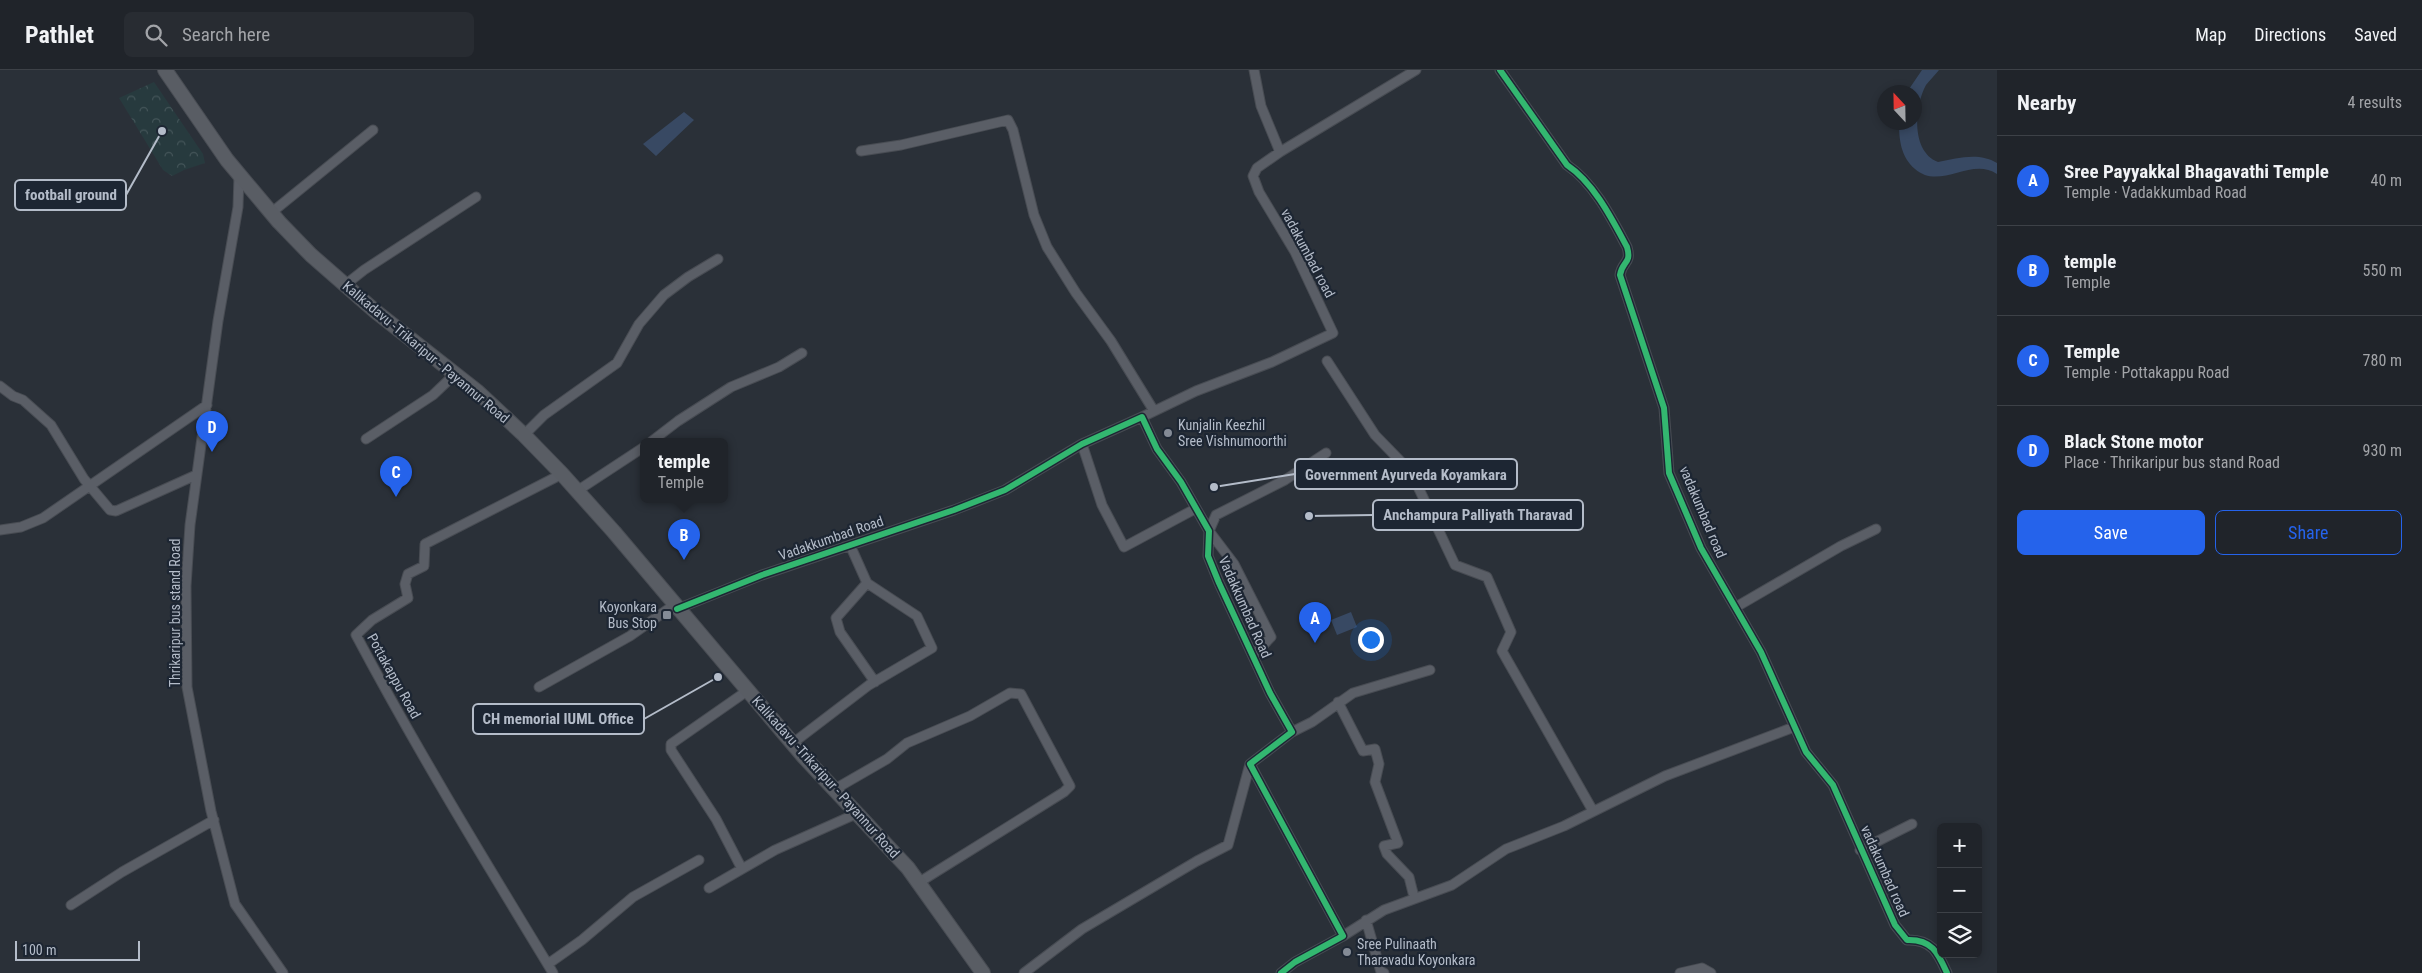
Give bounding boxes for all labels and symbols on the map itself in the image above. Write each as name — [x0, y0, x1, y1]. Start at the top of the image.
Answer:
north arrow — [1877, 85, 1922, 130]
callout: football ground — [15, 180, 126, 210]
text: football ground — [25, 186, 117, 204]
street label: vadakumbad road — [1278, 206, 1338, 300]
street label: Kalikadavu -Trikaripur - Payannur Road — [340, 278, 512, 426]
pin: D — [196, 411, 228, 452]
place label: Kunjalin Keezhil Sree Vishnumoorthi — [1178, 417, 1287, 449]
marker: Kunjalin Keezhil Sree Vishnumoorthi — [1162, 427, 1174, 439]
pin: C — [380, 456, 412, 497]
callout: Government Ayurveda Koyamkara — [1295, 459, 1517, 489]
street label: vadakumbad road — [1676, 464, 1730, 560]
text: Government Ayurveda Koyamkara — [1305, 466, 1507, 484]
callout: Anchampura Palliyath Tharavad — [1373, 500, 1583, 530]
text: Anchampura Palliyath Tharavad — [1383, 506, 1573, 524]
street label: Vadakkumbad Road — [777, 513, 885, 563]
pin: B — [668, 519, 700, 560]
street label: Thrikaripur bus stand Road — [167, 539, 183, 687]
street label: Vadakkumbad Road — [1215, 554, 1275, 660]
place label: Koyonkara Bus Stop — [599, 599, 657, 631]
pin: A — [1299, 602, 1331, 643]
marker: Koyonkara Bus Stop — [661, 609, 673, 621]
your location — [1358, 627, 1384, 653]
street label: Pottakappu Road — [364, 631, 424, 721]
street label: Kalikadavu -Trikaripur - Payannur Road — [749, 693, 903, 861]
callout: CH memorial IUML Office — [473, 704, 644, 734]
text: CH memorial IUML Office — [482, 710, 634, 728]
street label: vadakumbad road — [1858, 823, 1912, 919]
place label: Sree Pulinaath Tharavadu Koyonkara — [1357, 936, 1476, 968]
scale bar — [15, 938, 140, 961]
marker: Sree Pulinaath Tharavadu Koyonkara — [1341, 946, 1353, 958]

